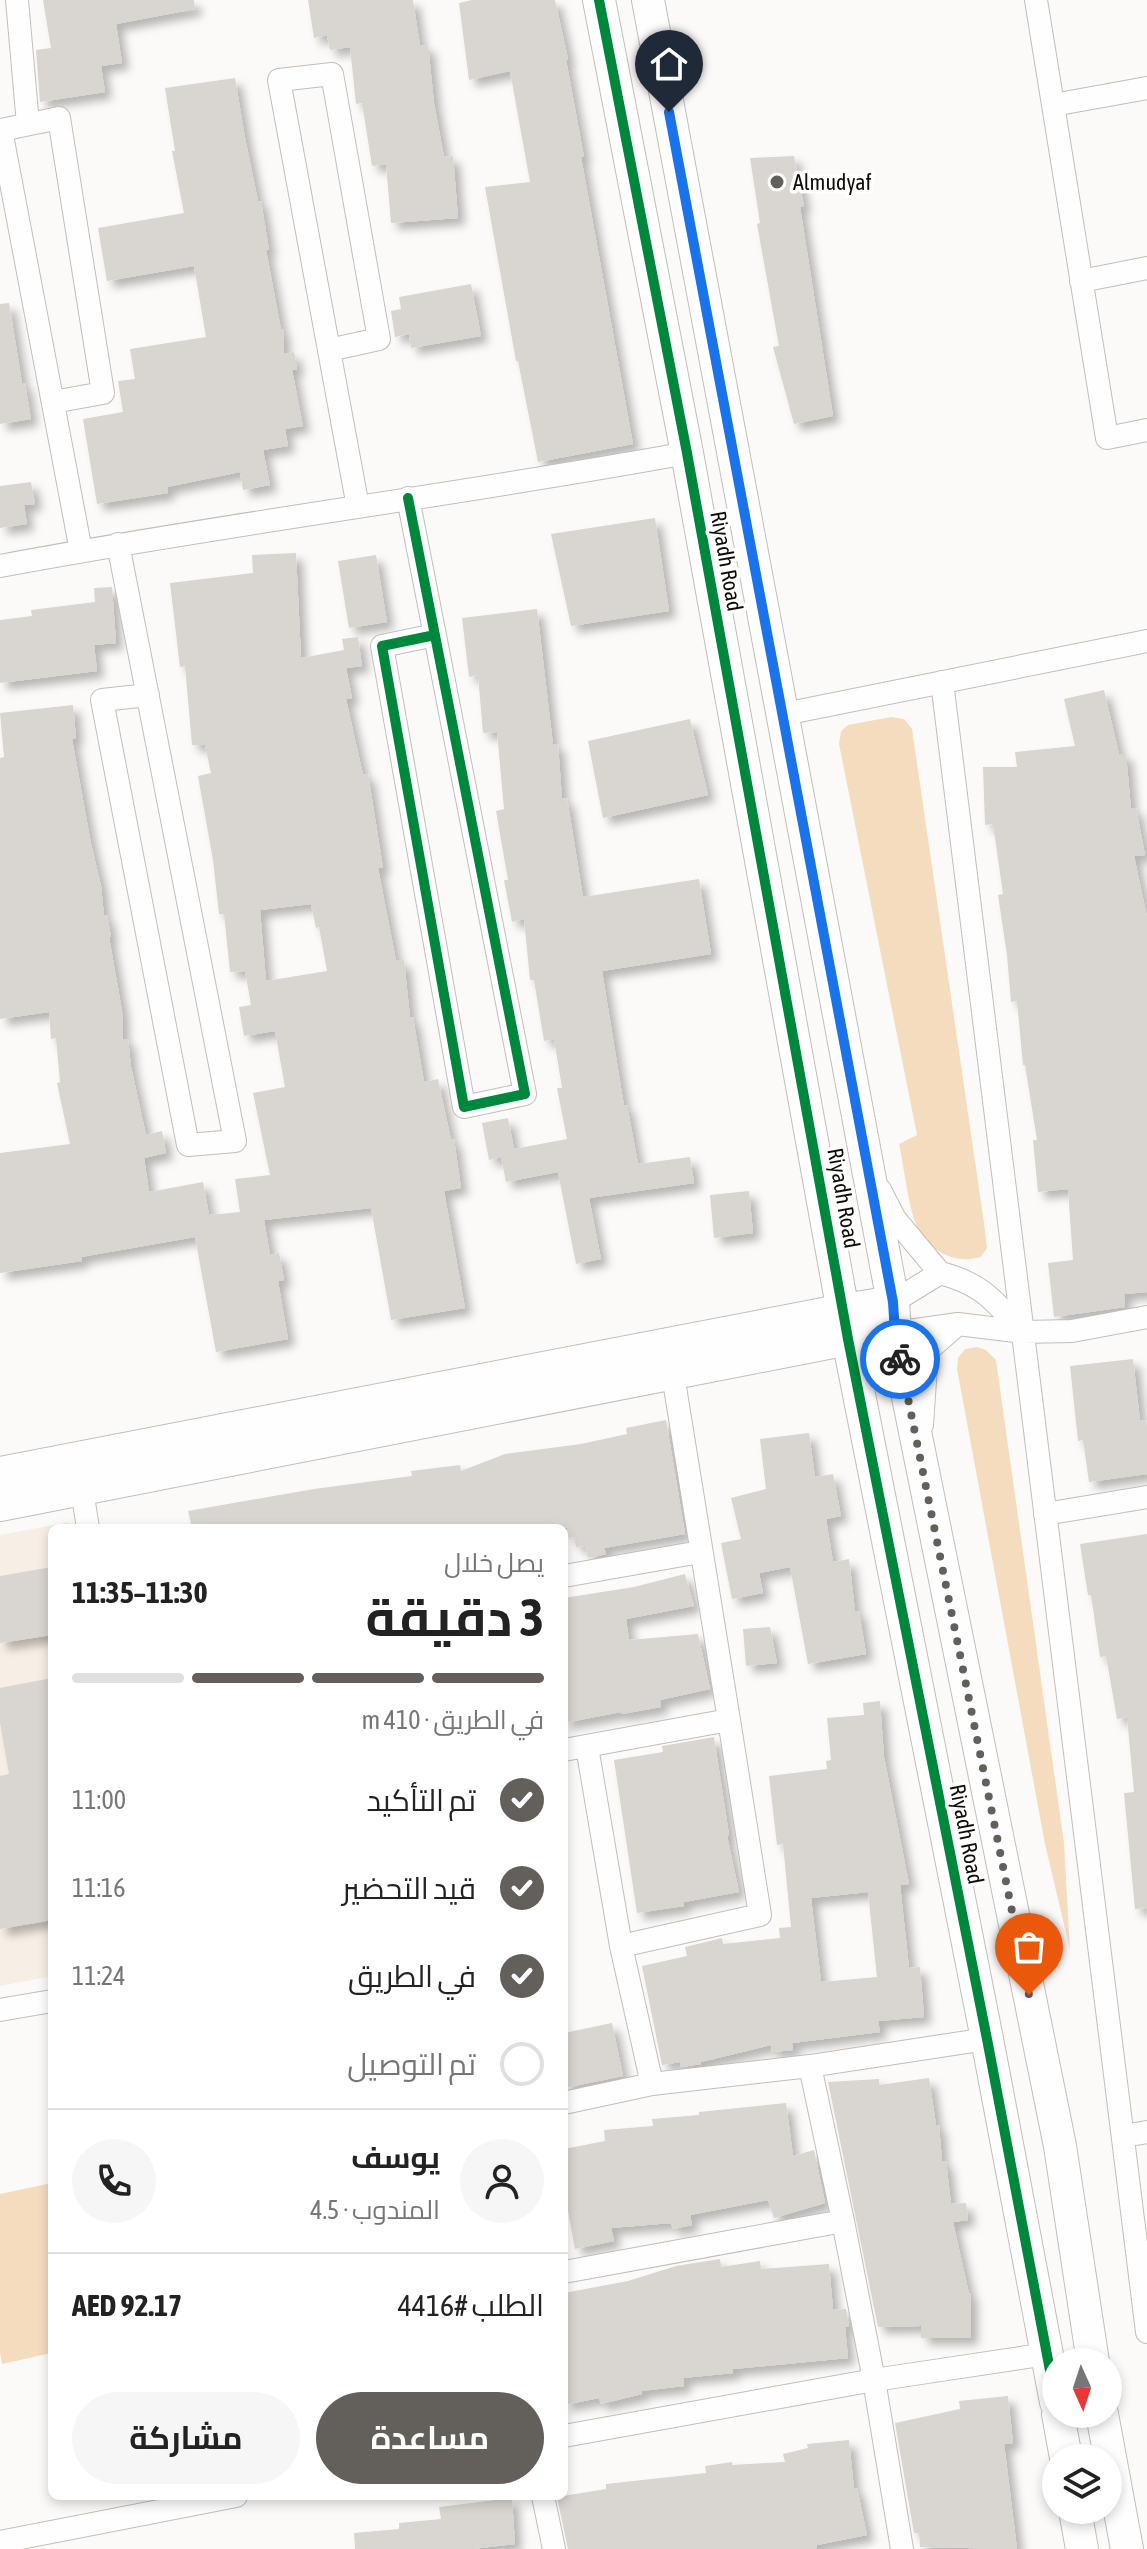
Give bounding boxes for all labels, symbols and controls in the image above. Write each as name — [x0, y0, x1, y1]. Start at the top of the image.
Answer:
pin — [635, 30, 703, 112]
icon: home — [647, 42, 691, 86]
place label: Almudyaf — [793, 169, 872, 195]
marker: Almudyaf — [768, 173, 786, 191]
street label: Riyadh Road — [705, 509, 749, 613]
street label: Riyadh Road — [822, 1146, 866, 1250]
courier — [860, 1319, 940, 1399]
icon: bike — [878, 1337, 922, 1381]
text: يصل خلال — [444, 1548, 544, 1578]
text: 11:30–11:35 — [72, 1575, 208, 1609]
text: 3 دقيقة — [365, 1587, 544, 1647]
text: في الطريق · 410 m — [361, 1705, 544, 1735]
icon: check — [500, 1778, 544, 1822]
street label: Riyadh Road — [945, 1782, 989, 1886]
text: تم التأكيد — [367, 1783, 476, 1817]
text: 11:00 — [72, 1785, 126, 1815]
icon: check — [500, 1866, 544, 1910]
text: قيد التحضير — [342, 1871, 476, 1905]
text: 11:16 — [72, 1873, 126, 1903]
pin — [995, 1913, 1063, 1995]
icon: bag — [1007, 1925, 1051, 1969]
icon: check — [500, 1954, 544, 1998]
text: في الطريق — [348, 1959, 476, 1993]
text: 11:24 — [72, 1961, 126, 1991]
text: تم التوصيل — [347, 2047, 476, 2081]
button: phone — [72, 2139, 156, 2223]
button: person — [460, 2139, 544, 2223]
text: يوسف — [351, 2140, 440, 2174]
text: المندوب · 4.5 — [310, 2195, 440, 2225]
text: AED 92.17 — [72, 2288, 182, 2322]
text: الطلب #4416 — [398, 2288, 544, 2322]
north arrow — [1042, 2348, 1122, 2428]
map controls — [1042, 2348, 1122, 2524]
button: مشاركة — [72, 2392, 300, 2484]
button: مساعدة — [316, 2392, 544, 2484]
button: layers — [1042, 2444, 1122, 2524]

